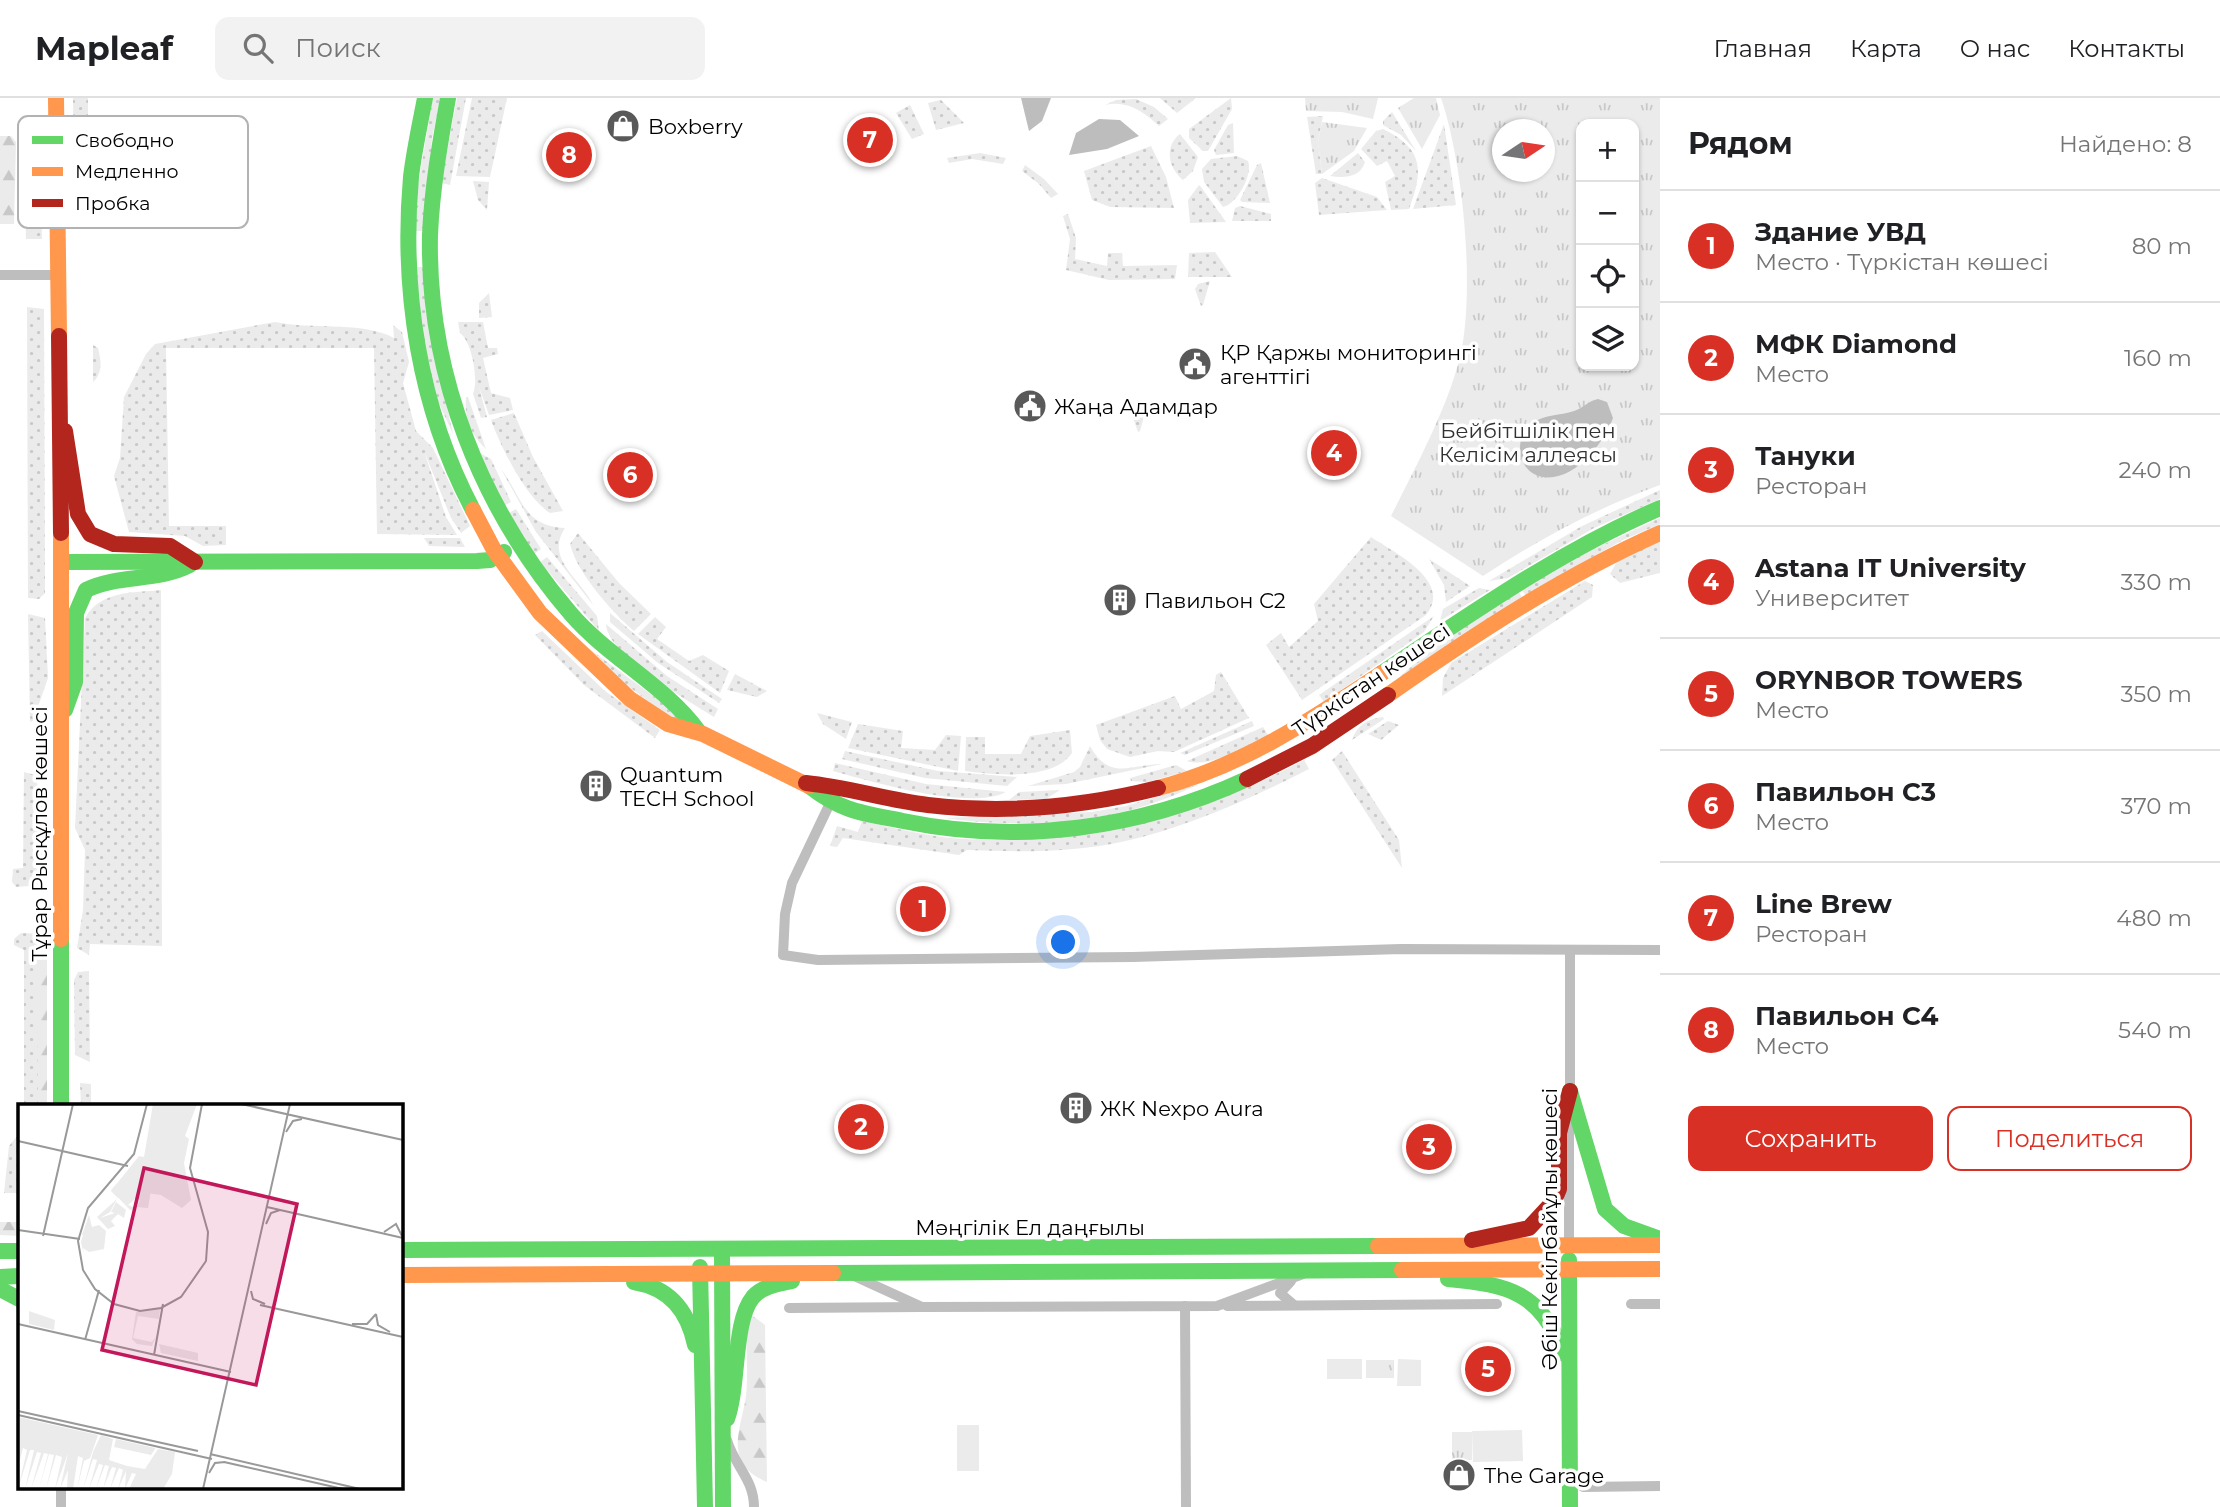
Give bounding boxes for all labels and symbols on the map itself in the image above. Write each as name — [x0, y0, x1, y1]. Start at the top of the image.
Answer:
shop icon: Boxberry — [604, 107, 642, 145]
place label: Boxberry — [648, 114, 743, 139]
pin: 7 — [847, 114, 893, 166]
legend — [18, 116, 248, 228]
north arrow — [1492, 119, 1555, 182]
text: Свободно — [75, 129, 174, 152]
pin: 8 — [546, 129, 592, 181]
text: Медленно — [75, 160, 179, 183]
text: Пробка — [75, 192, 150, 215]
place label: ҚР Қаржы мониторингі агенттігі — [1220, 340, 1477, 389]
public building icon: ҚР Қаржы мониторингі агенттігі — [1176, 345, 1214, 383]
public building icon: Жаңа Адамдар — [1011, 387, 1049, 425]
place label: Жаңа Адамдар — [1054, 394, 1218, 419]
park label: Бейбітшілік пен Келісім аллеясы — [1439, 418, 1617, 467]
pin: 4 — [1311, 427, 1357, 479]
pin: 6 — [607, 449, 653, 501]
building icon: Павильон С2 — [1101, 581, 1139, 619]
place label: Павильон С2 — [1144, 588, 1286, 613]
street label: Түркістан көшесі — [1288, 618, 1454, 742]
street label: Тұрар Рысқұлов көшесі — [27, 706, 52, 962]
place label: Quantum TECH School — [620, 762, 754, 811]
building icon: Quantum TECH School — [577, 767, 615, 805]
pin: 1 — [900, 883, 946, 935]
your location — [1046, 925, 1080, 959]
street label: Әбіш Кекілбайұлы көшесі — [1537, 1088, 1562, 1370]
building icon: ЖК Nexpo Aura — [1057, 1089, 1095, 1127]
place label: ЖК Nexpo Aura — [1100, 1096, 1264, 1121]
pin: 2 — [838, 1101, 884, 1153]
inset map — [18, 1104, 402, 1490]
pin: 3 — [1406, 1121, 1452, 1173]
street label: Мәңгілік Ел даңғылы — [915, 1215, 1145, 1240]
pin: 5 — [1465, 1343, 1511, 1395]
shop icon: The Garage — [1440, 1456, 1478, 1494]
place label: The Garage — [1484, 1463, 1604, 1488]

